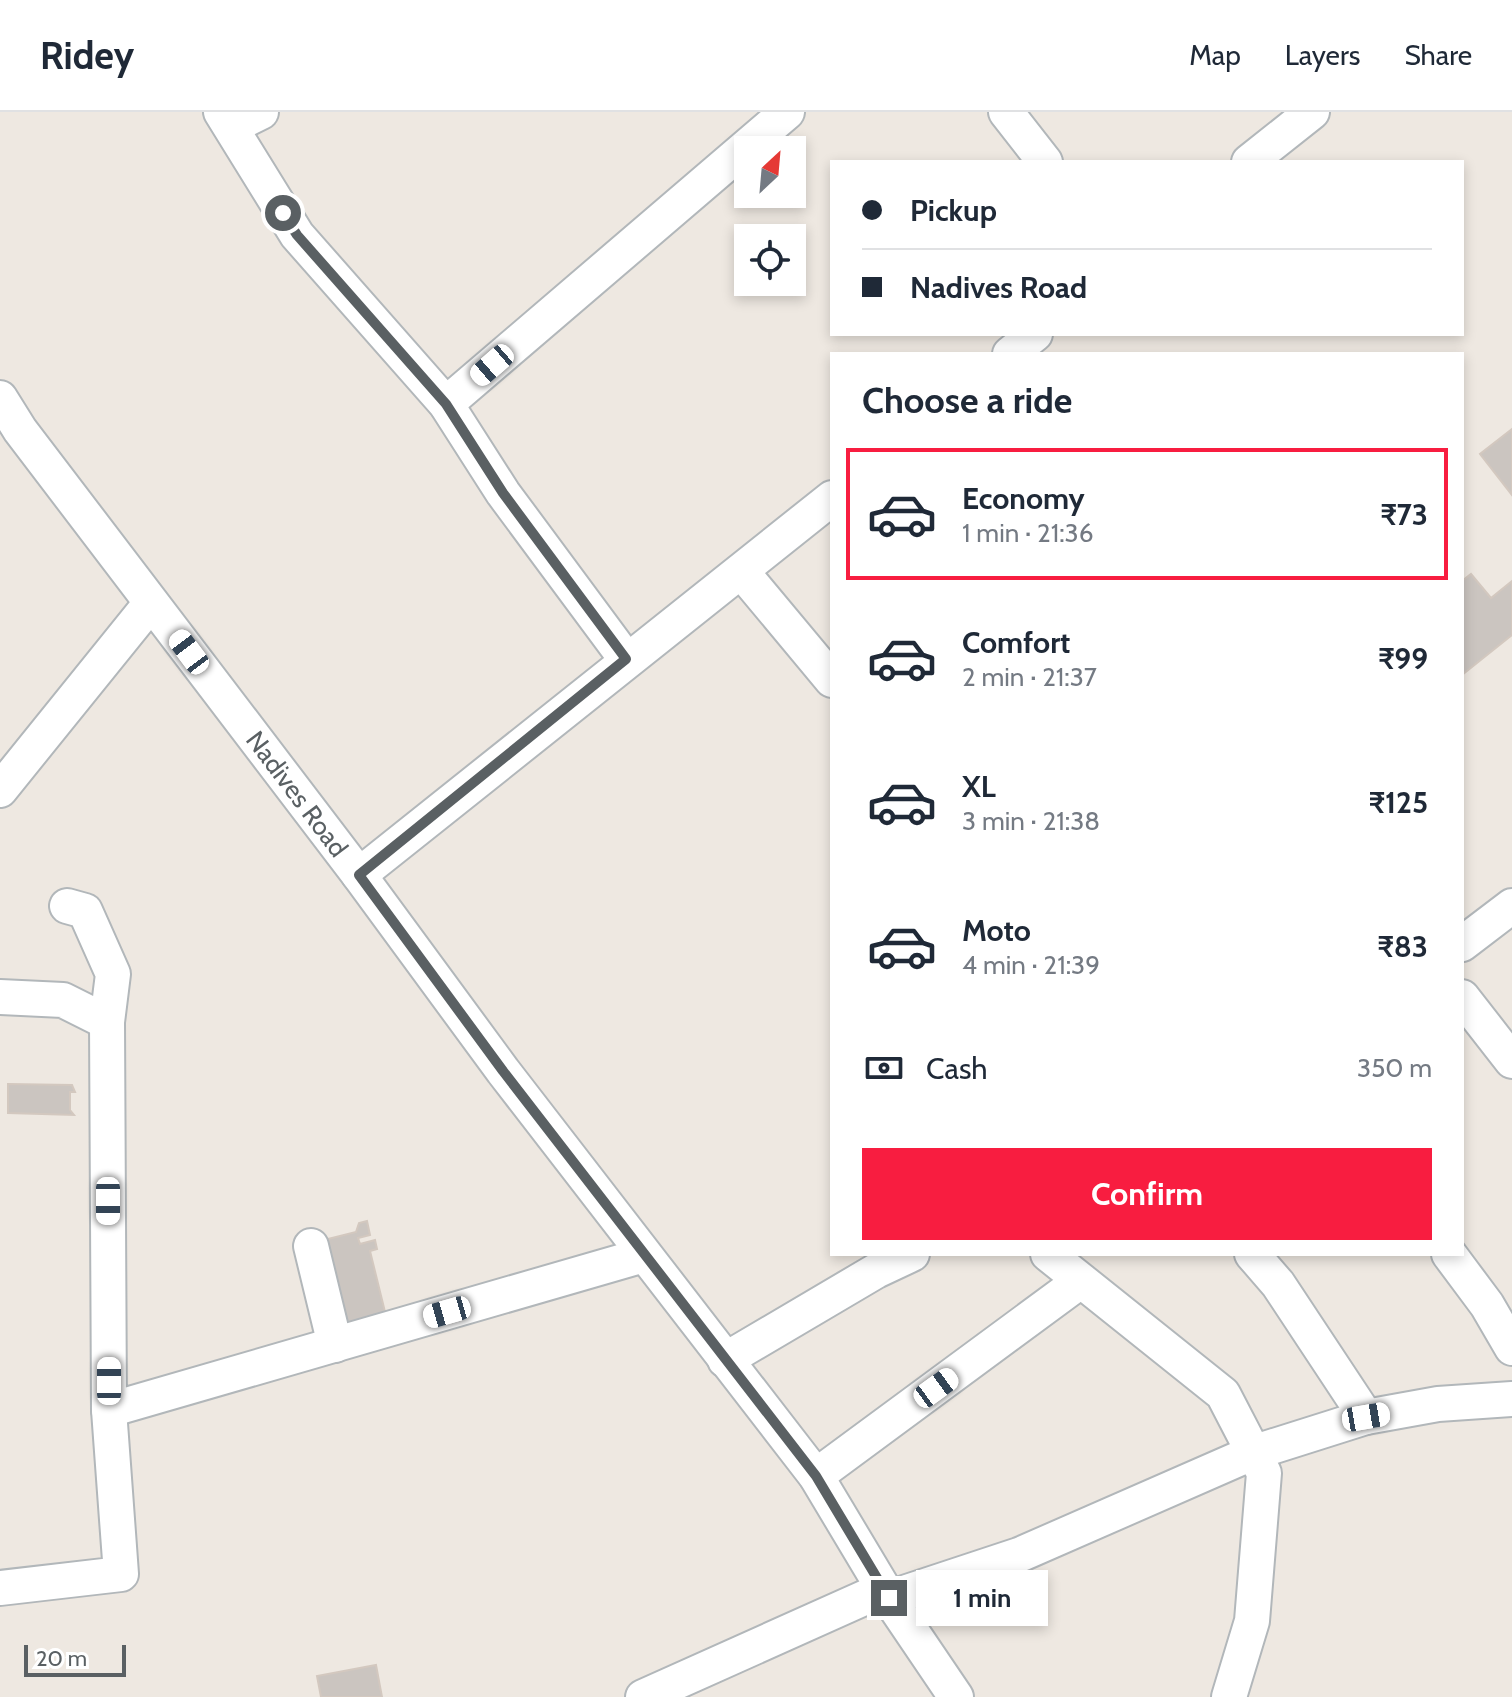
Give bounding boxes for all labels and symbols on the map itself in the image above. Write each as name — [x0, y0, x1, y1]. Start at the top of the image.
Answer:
north arrow — [734, 136, 806, 208]
route start — [265, 195, 301, 231]
car — [466, 340, 518, 390]
car — [165, 626, 213, 678]
street label: Nadives Road — [239, 725, 355, 863]
car — [96, 1177, 120, 1225]
car — [421, 1294, 473, 1330]
car — [97, 1357, 121, 1405]
car — [910, 1364, 962, 1412]
car — [1340, 1401, 1392, 1433]
callout: 1 min — [917, 1570, 1049, 1626]
route end — [871, 1580, 907, 1616]
scale bar — [24, 1641, 126, 1677]

